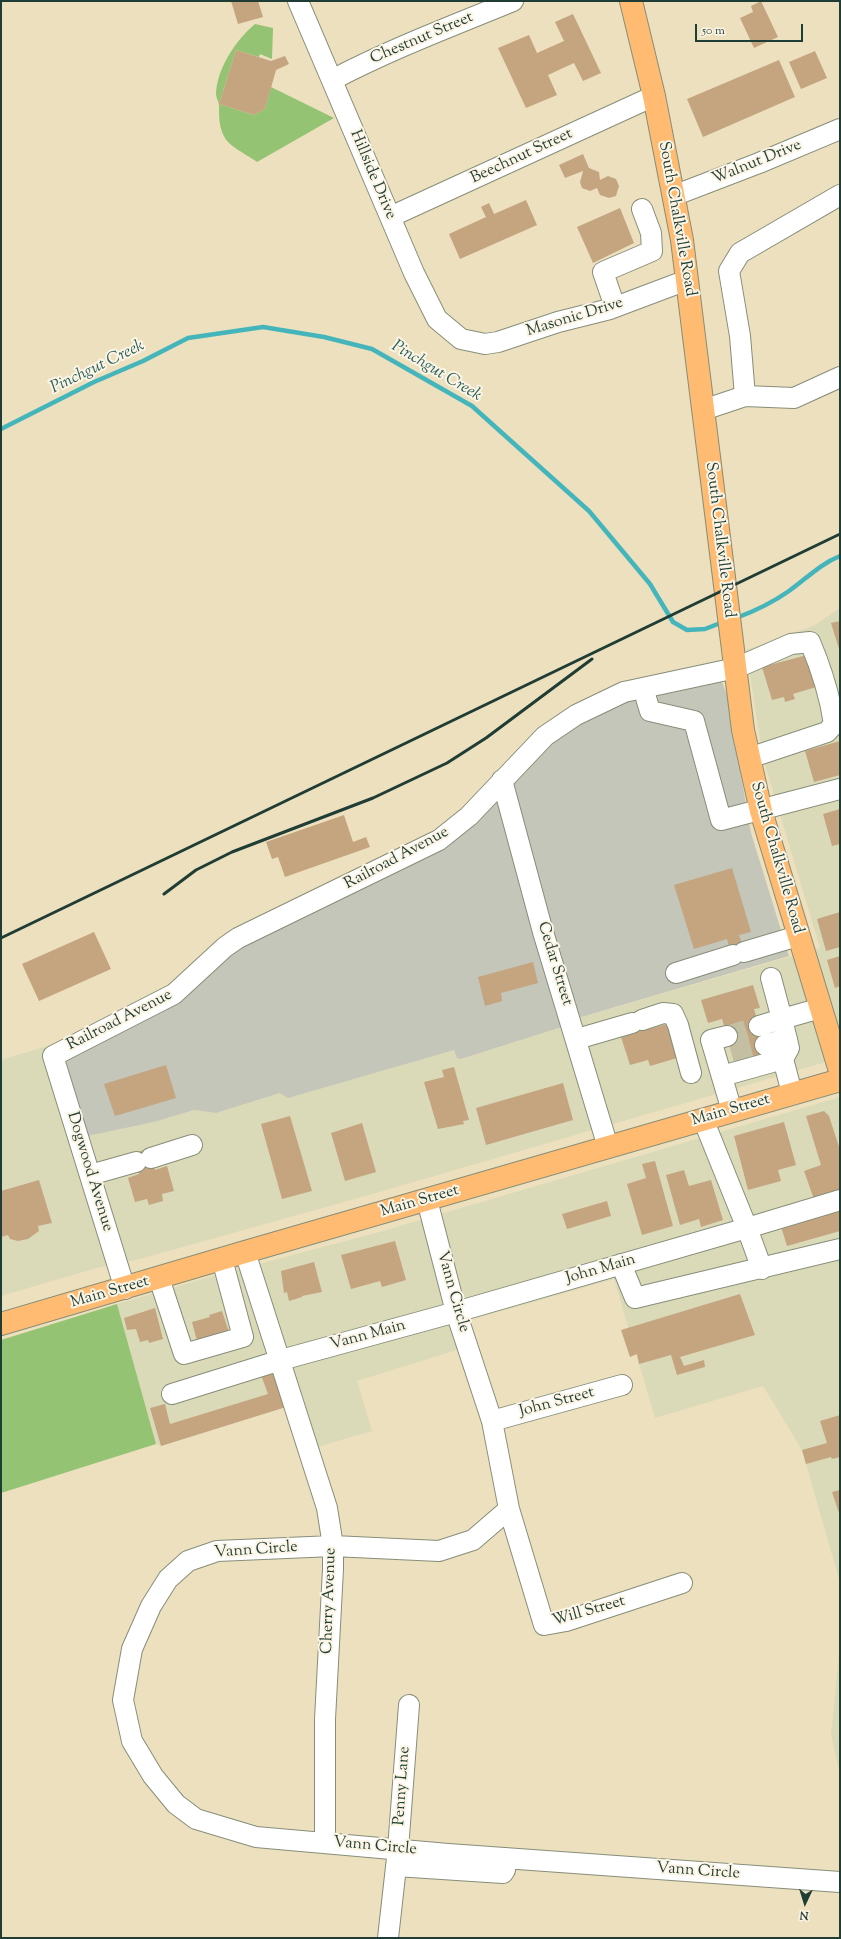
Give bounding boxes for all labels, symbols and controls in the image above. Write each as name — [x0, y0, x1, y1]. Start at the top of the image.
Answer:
street label: Chestnut Street — [368, 9, 476, 69]
scale bar — [697, 16, 805, 42]
text: 50 m — [702, 22, 725, 40]
street label: Beechnut Street — [468, 125, 576, 189]
street label: Hillside Drive — [345, 127, 399, 223]
street label: Walnut Drive — [710, 136, 804, 190]
street label: South Chalkville Road — [653, 140, 699, 298]
street label: Masonic Drive — [524, 294, 626, 342]
water label: Pinchgut Creek — [48, 337, 148, 399]
water label: Pinchgut Creek — [387, 337, 485, 407]
street label: South Chalkville Road — [700, 461, 738, 619]
street label: South Chalkville Road — [745, 780, 807, 936]
street label: Railroad Avenue — [341, 823, 453, 895]
street label: Cedar Street — [532, 920, 576, 1008]
street label: Railroad Avenue — [64, 986, 176, 1056]
street label: Main Street — [690, 1091, 772, 1131]
street label: Dogwood Avenue — [62, 1110, 116, 1234]
street label: Main Street — [379, 1182, 461, 1222]
street label: Vann Circle — [431, 1249, 473, 1335]
street label: John Main — [564, 1251, 638, 1289]
street label: Main Street — [69, 1273, 151, 1313]
street label: Vann Main — [328, 1317, 408, 1355]
street label: John Street — [517, 1384, 597, 1422]
street label: Vann Circle — [214, 1539, 298, 1563]
street label: Cherry Avenue — [319, 1547, 341, 1655]
street label: Will Street — [550, 1592, 628, 1632]
street label: Penny Lane — [391, 1746, 415, 1826]
street label: Vann Circle — [332, 1834, 418, 1860]
street label: Vann Circle — [656, 1860, 740, 1884]
north arrow — [785, 1883, 825, 1923]
text: N — [799, 1907, 809, 1923]

